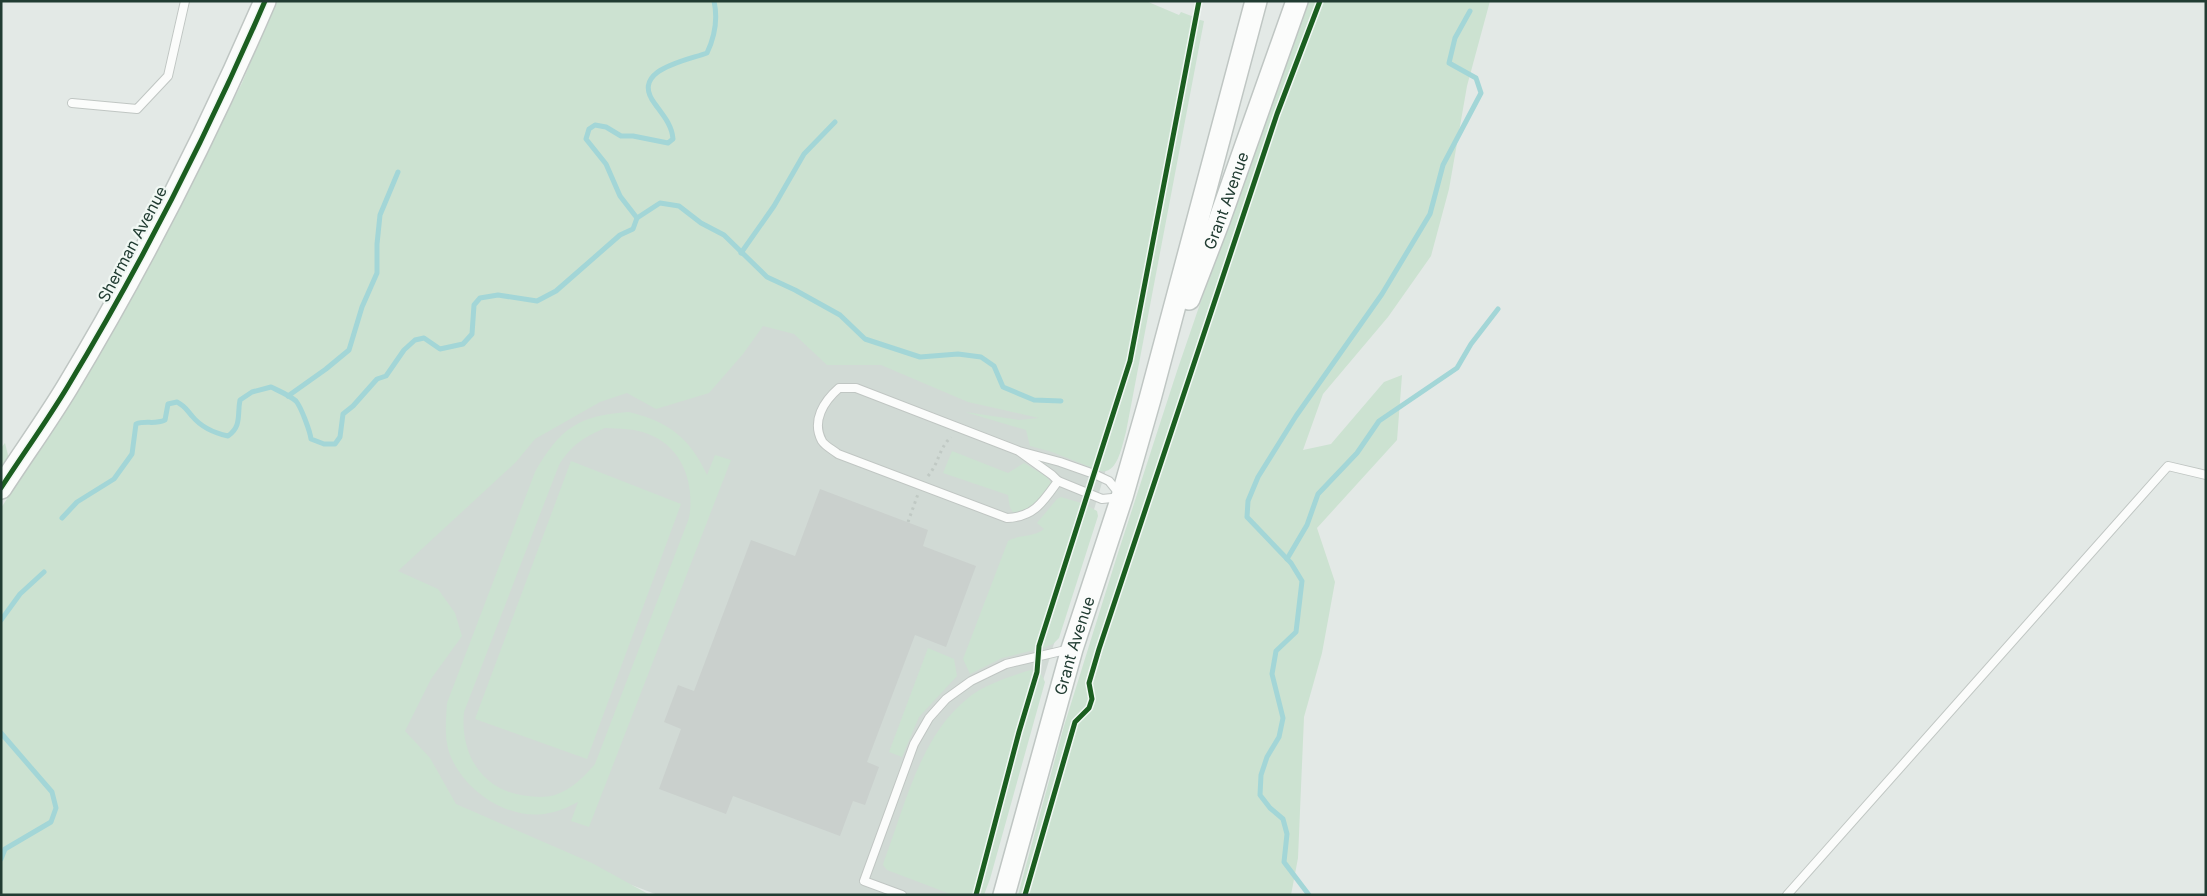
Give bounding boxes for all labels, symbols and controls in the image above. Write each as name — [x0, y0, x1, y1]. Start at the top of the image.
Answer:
street label: Grant Avenue — [1199, 149, 1253, 252]
street label: Sherman Avenue — [93, 183, 171, 305]
street label: Grant Avenue — [1050, 594, 1099, 697]

